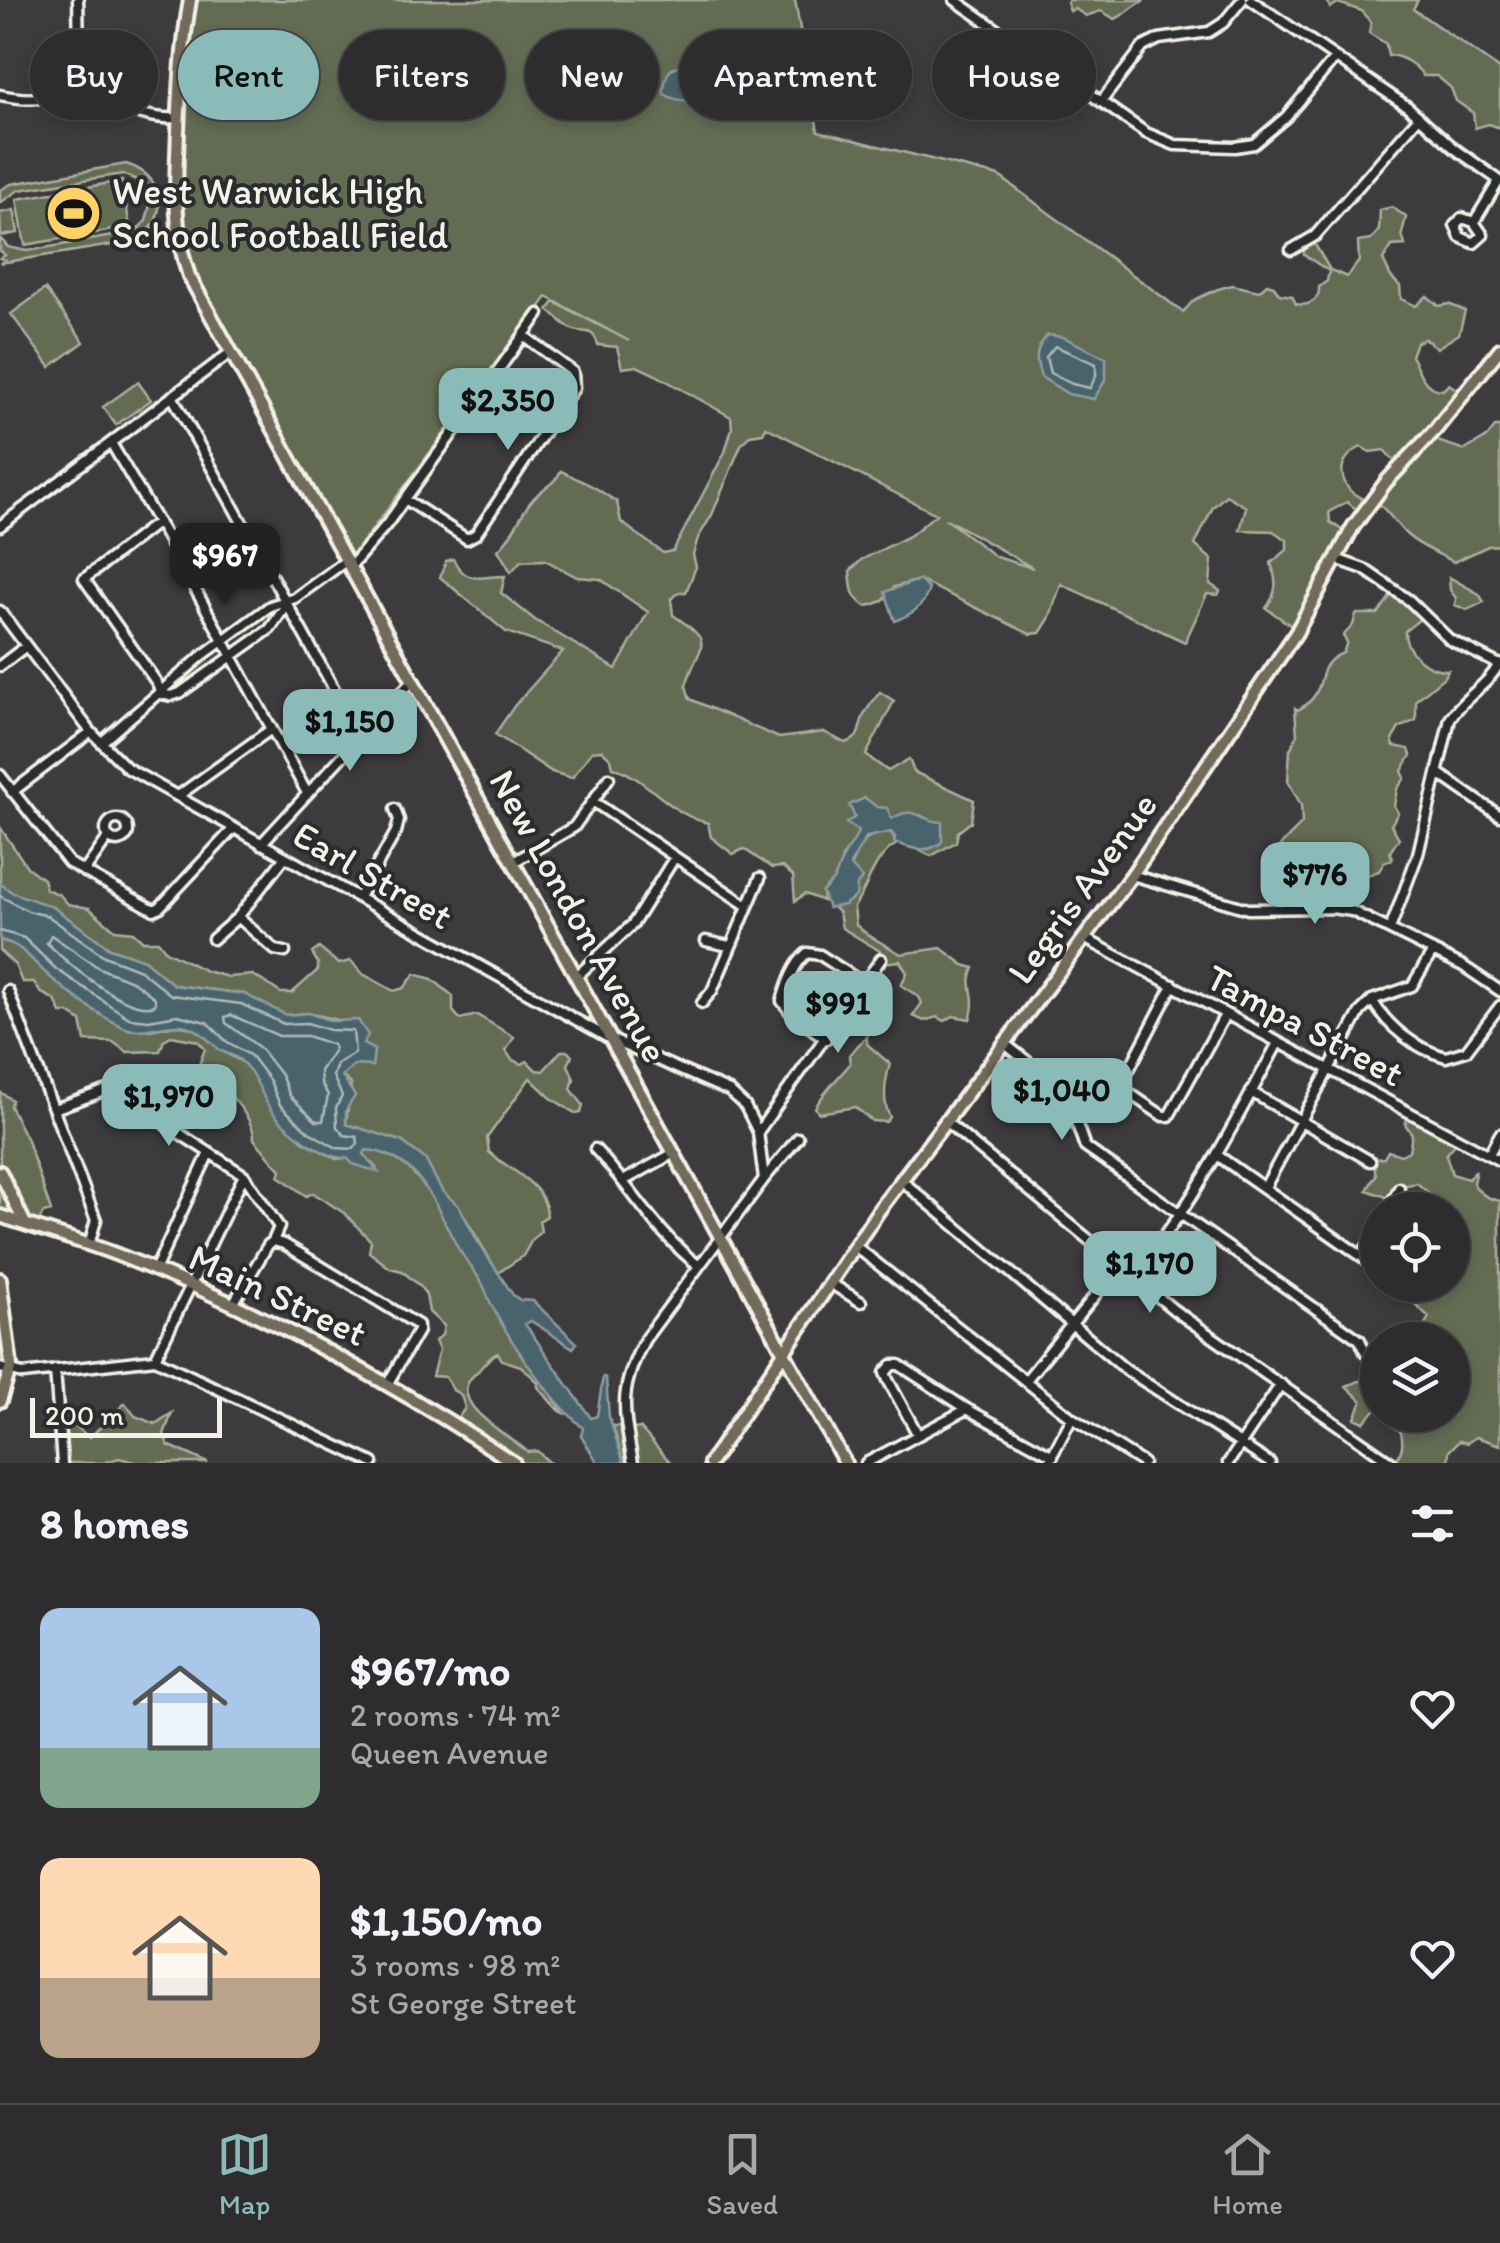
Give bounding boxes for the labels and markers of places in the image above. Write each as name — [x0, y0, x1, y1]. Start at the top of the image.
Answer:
place label: West Warwick High School Football Field — [112, 168, 449, 258]
sports icon: West Warwick High School Football Field — [43, 183, 103, 243]
pin: $2,350 — [427, 368, 589, 453]
pin: $967 — [166, 523, 284, 608]
pin: $1,150 — [269, 689, 431, 774]
pin: $776 — [1256, 842, 1374, 927]
pin: $991 — [779, 971, 897, 1056]
pin: $1,040 — [981, 1058, 1143, 1143]
pin: $1,970 — [88, 1064, 250, 1149]
pin: $1,170 — [1069, 1231, 1231, 1316]

